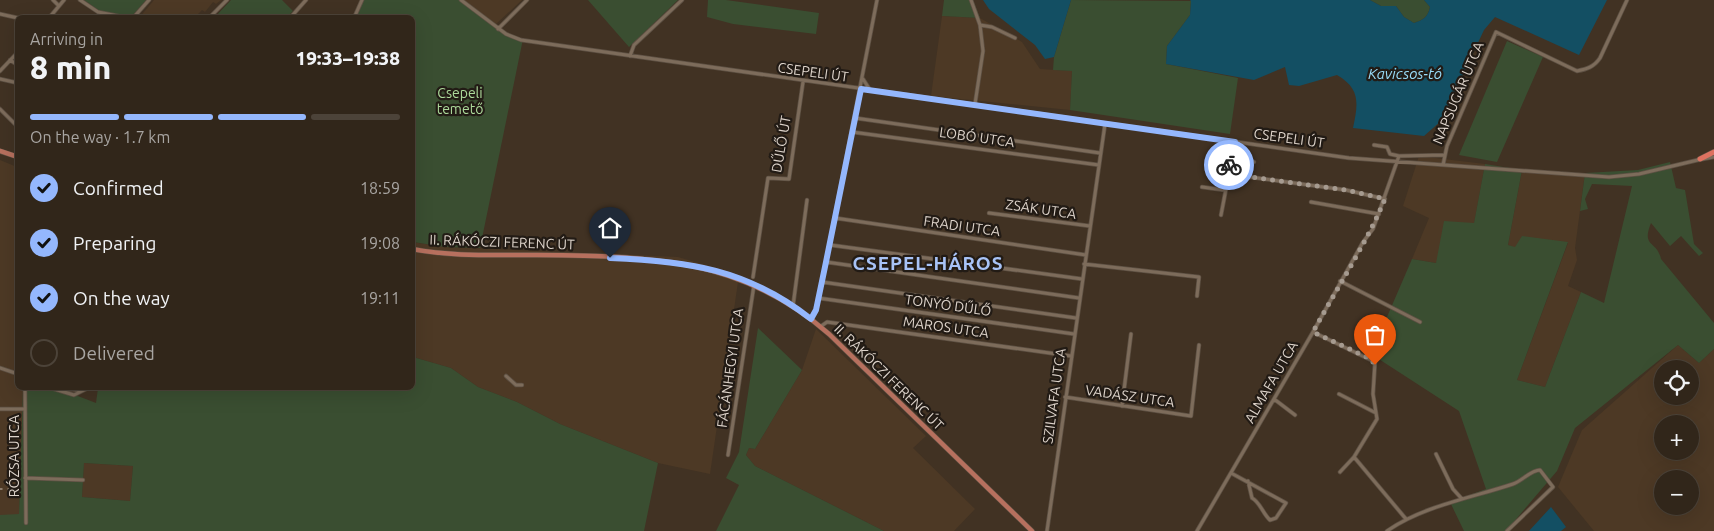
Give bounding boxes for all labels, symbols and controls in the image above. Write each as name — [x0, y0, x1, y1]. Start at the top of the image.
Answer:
text: Arriving in — [30, 30, 103, 48]
street label: NAPSUGÁR UTCA — [1428, 39, 1487, 147]
text: 19:33–19:38 — [295, 47, 400, 69]
text: 8 min — [30, 49, 111, 85]
street label: CSEPELI ÚT — [777, 58, 850, 85]
water label: Kavicsos-tó — [1368, 65, 1442, 82]
park label: Csepeli temető — [437, 85, 483, 117]
street label: DŰLŐ ÚT — [767, 114, 794, 174]
street label: LOBÓ UTCA — [938, 123, 1016, 150]
street label: CSEPELI ÚT — [1253, 124, 1326, 151]
text: On the way · 1.7 km — [30, 128, 170, 146]
courier — [1204, 140, 1254, 190]
icon: bike — [1215, 151, 1243, 179]
icon: check — [30, 174, 58, 202]
text: Confirmed — [73, 177, 164, 199]
text: 18:59 — [360, 179, 400, 197]
street label: ZSÁK UTCA — [1005, 195, 1078, 222]
pin — [589, 207, 631, 258]
street label: FRADI UTCA — [923, 213, 1001, 239]
icon: home — [596, 214, 624, 242]
icon: check — [30, 229, 58, 257]
street label: II. RÁKÓCZI FERENC ÚT — [429, 230, 575, 253]
text: Preparing — [73, 232, 157, 254]
text: 19:08 — [360, 234, 400, 252]
district label: CSEPEL-HÁROS — [852, 252, 1004, 274]
icon: check — [30, 284, 58, 312]
text: On the way — [73, 287, 170, 309]
text: 19:11 — [360, 289, 400, 307]
street label: TONYÓ DŰLŐ — [904, 290, 993, 319]
street label: FÁCÁNHEGYI UTCA — [713, 307, 746, 429]
street label: MAROS UTCA — [902, 313, 990, 341]
pin — [1354, 314, 1396, 365]
street label: II. RÁKÓCZI FERENC ÚT — [831, 320, 948, 433]
icon: bag — [1361, 321, 1389, 349]
street label: ALMAFA UTCA — [1241, 338, 1301, 426]
text: Delivered — [73, 342, 155, 364]
street label: SZILVAFA UTCA — [1039, 347, 1069, 445]
map controls — [1654, 360, 1699, 515]
button: locate — [1654, 360, 1699, 405]
street label: VADÁSZ UTCA — [1084, 381, 1176, 410]
street label: RÓZSA UTCA — [5, 415, 22, 497]
button: + — [1654, 415, 1699, 460]
button: − — [1654, 470, 1699, 515]

